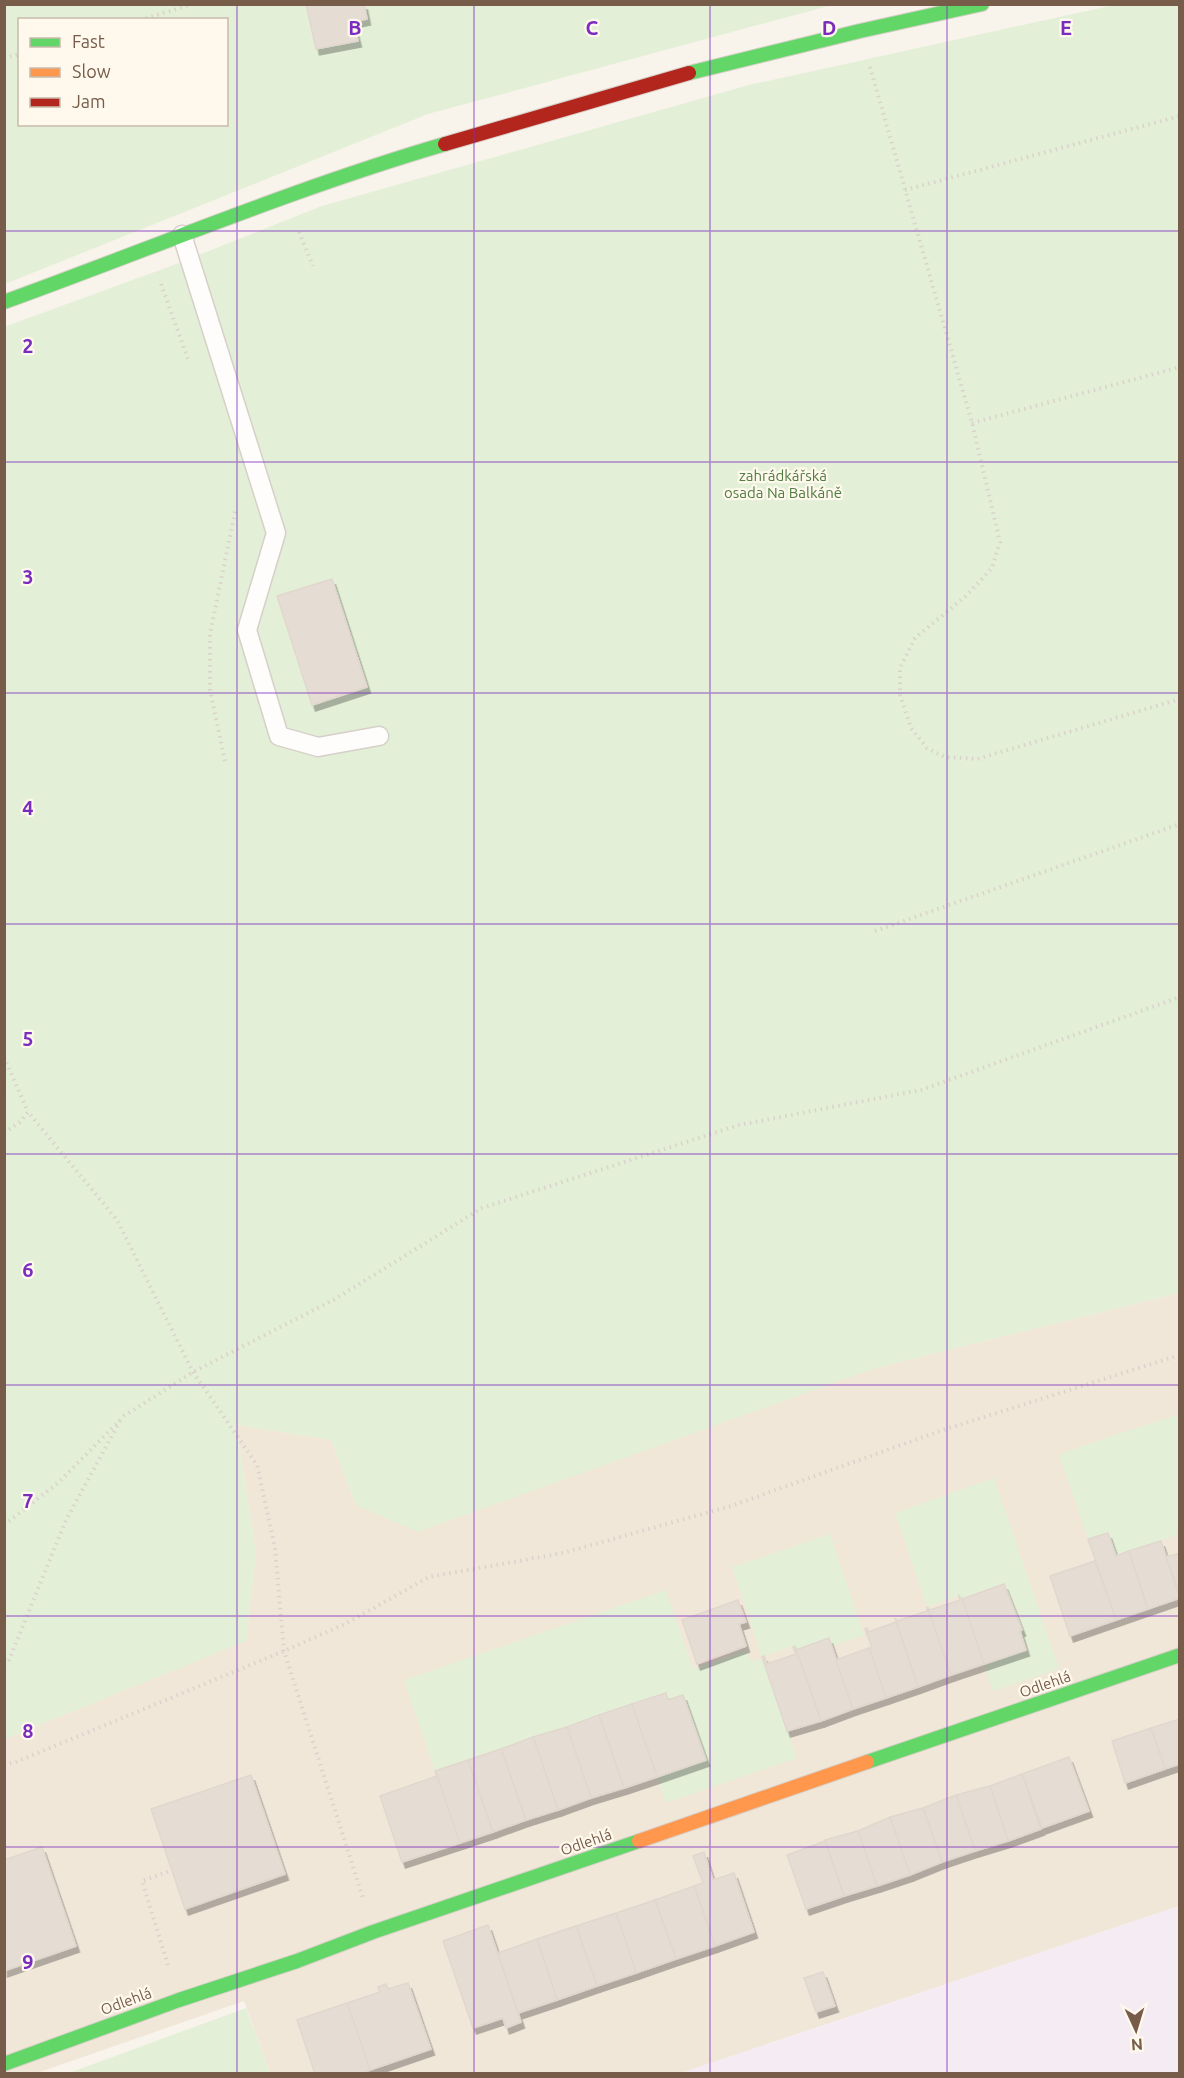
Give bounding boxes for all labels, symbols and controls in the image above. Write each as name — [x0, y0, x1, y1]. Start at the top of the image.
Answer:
text: B — [348, 16, 362, 39]
text: C — [586, 16, 599, 39]
text: D — [822, 16, 836, 39]
text: E — [1060, 16, 1072, 39]
legend — [18, 18, 228, 126]
text: Fast — [72, 31, 105, 51]
text: Slow — [72, 61, 111, 81]
text: Jam — [72, 91, 106, 111]
text: 2 — [22, 334, 34, 357]
park label: zahrádkářská osada Na Balkáně — [724, 467, 842, 501]
text: 3 — [22, 565, 34, 588]
text: 4 — [22, 796, 34, 819]
text: 5 — [22, 1027, 34, 1050]
text: 6 — [22, 1258, 34, 1281]
text: 7 — [22, 1489, 34, 1512]
street label: Odlehlá — [1017, 1667, 1073, 1701]
text: 8 — [22, 1719, 34, 1742]
street label: Odlehlá — [558, 1825, 614, 1859]
text: 9 — [22, 1950, 34, 1973]
street label: Odlehlá — [98, 1984, 154, 2018]
north arrow — [1106, 2000, 1166, 2060]
text: N — [1130, 2036, 1144, 2054]

